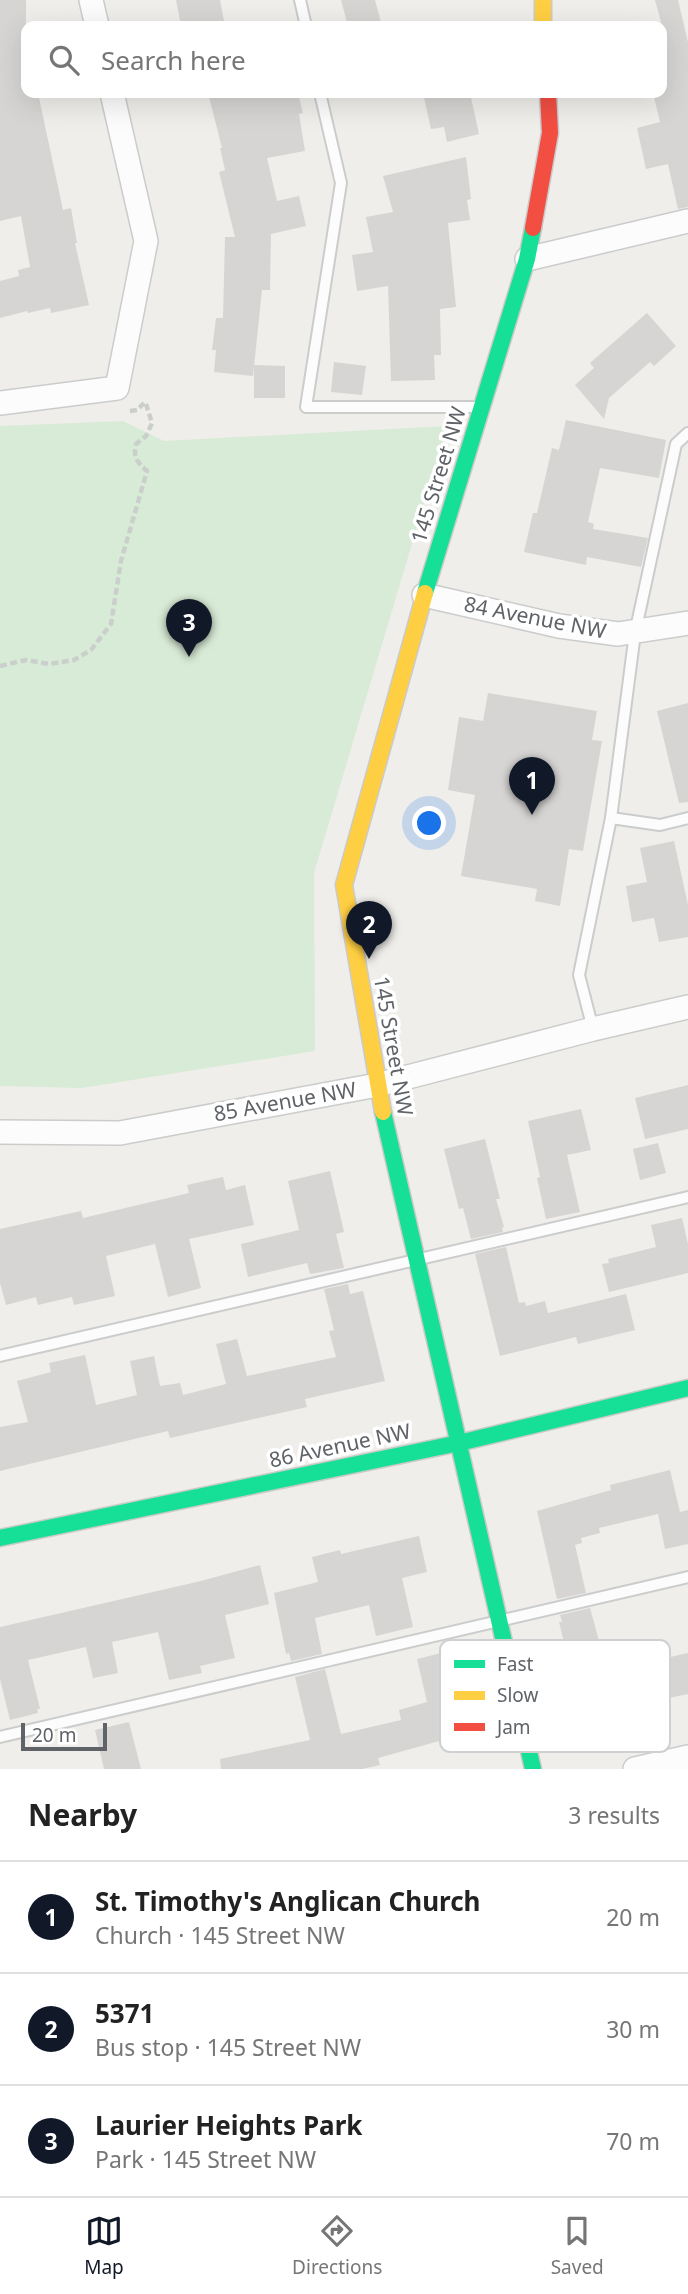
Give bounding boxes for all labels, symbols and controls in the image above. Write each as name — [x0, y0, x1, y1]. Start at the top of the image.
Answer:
search box — [21, 21, 667, 98]
icon: search — [45, 41, 83, 79]
text: Search here — [101, 42, 246, 78]
street label: 145 Street NW — [404, 403, 472, 546]
street label: 84 Avenue NW — [462, 590, 609, 645]
pin: 3 — [166, 599, 212, 657]
pin: 1 — [509, 757, 555, 815]
your location — [412, 806, 446, 840]
pin: 2 — [346, 901, 392, 959]
street label: 145 Street NW — [368, 974, 420, 1118]
street label: 85 Avenue NW — [211, 1075, 359, 1127]
street label: 86 Avenue NW — [266, 1416, 414, 1474]
legend — [440, 1640, 670, 1752]
text: Fast — [497, 1651, 534, 1677]
text: Slow — [497, 1682, 538, 1708]
text: Jam — [495, 1714, 531, 1740]
scale bar — [21, 1720, 107, 1752]
text: 20 m — [32, 1722, 76, 1748]
text: Nearby — [28, 1794, 137, 1835]
text: 3 results — [568, 1799, 660, 1831]
text: St. Timothy's Anglican Church — [95, 1883, 480, 1919]
text: 1 — [44, 1901, 58, 1933]
text: 20 m — [606, 1901, 660, 1933]
text: Church · 145 Street NW — [95, 1919, 345, 1951]
text: 5371 — [95, 1995, 155, 2031]
text: 2 — [44, 2013, 58, 2045]
text: 30 m — [606, 2013, 660, 2045]
text: Bus stop · 145 Street NW — [95, 2031, 361, 2063]
text: Laurier Heights Park — [95, 2107, 362, 2143]
text: 3 — [44, 2125, 58, 2157]
text: 70 m — [606, 2125, 660, 2157]
text: Park · 145 Street NW — [95, 2143, 316, 2175]
tab: Map — [84, 2212, 124, 2280]
tab: Directions — [292, 2212, 382, 2280]
tab: Saved — [551, 2212, 604, 2280]

